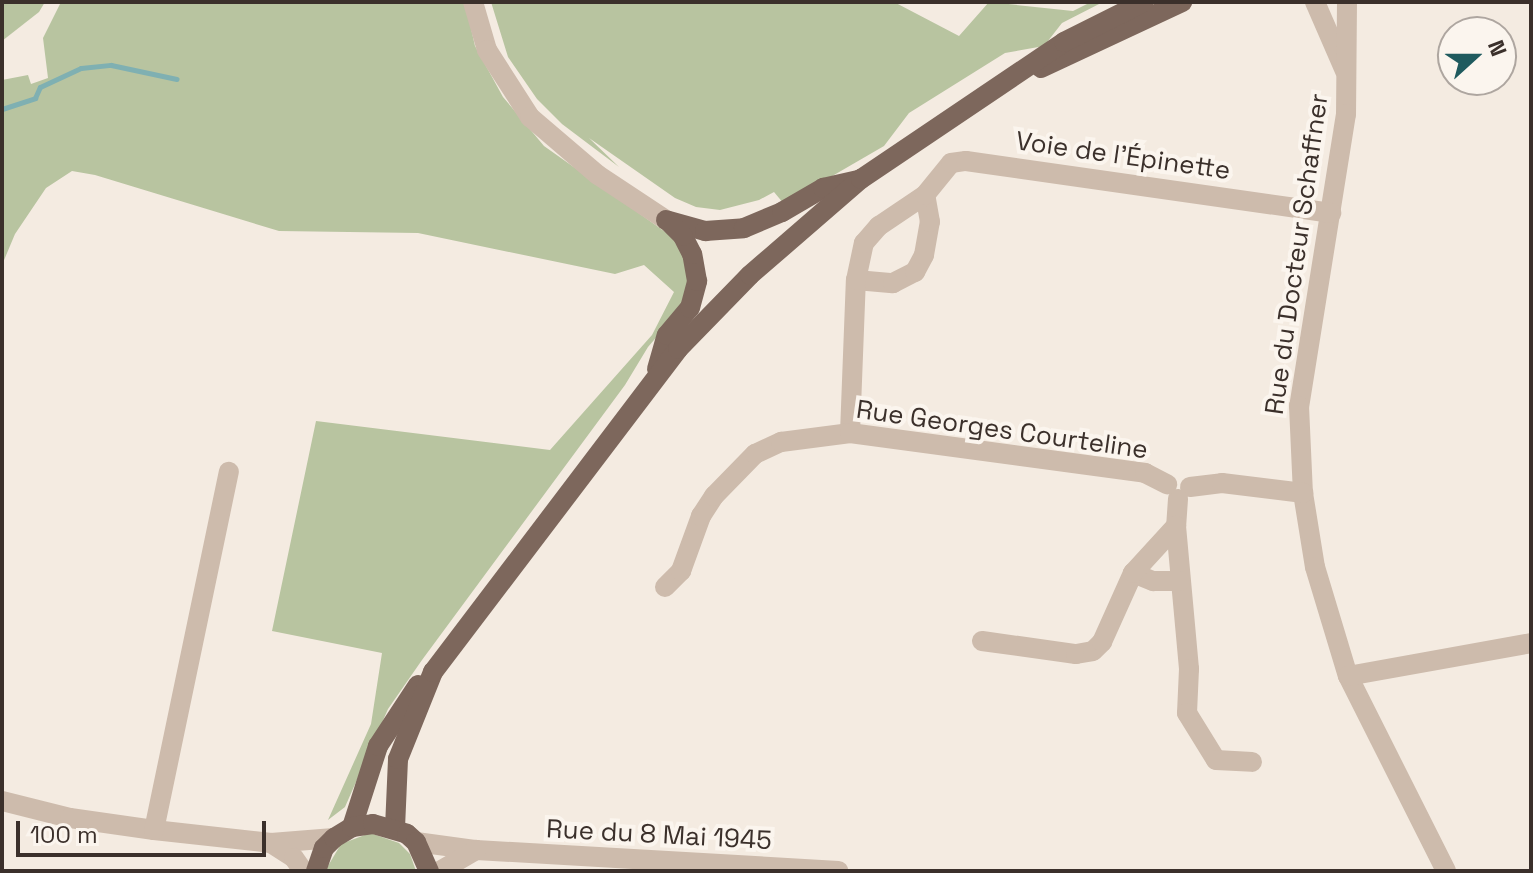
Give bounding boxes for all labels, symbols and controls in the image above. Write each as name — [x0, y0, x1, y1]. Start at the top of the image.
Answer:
north arrow — [1437, 16, 1517, 96]
text: N — [1482, 36, 1513, 60]
street label: Rue du Docteur Schaffner — [1259, 91, 1335, 417]
street label: Voie de l'Épinette — [1014, 126, 1232, 186]
street label: Rue Georges Courteline — [854, 394, 1150, 466]
scale bar — [20, 805, 270, 855]
street label: Rue du 8 Mai 1945 — [545, 814, 773, 856]
text: 100 m — [30, 819, 98, 850]

